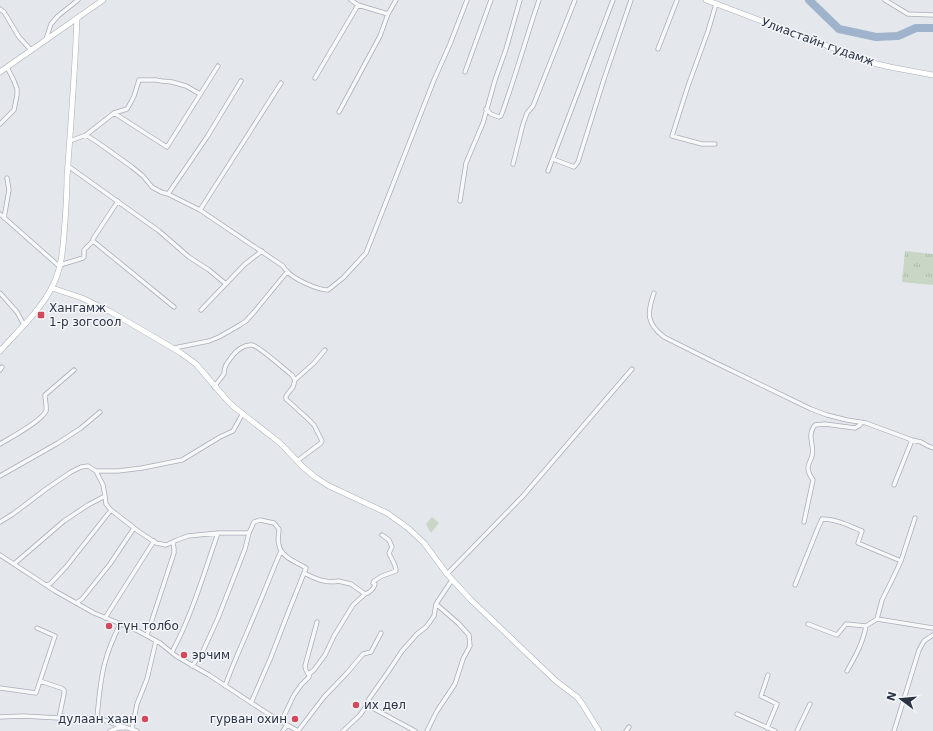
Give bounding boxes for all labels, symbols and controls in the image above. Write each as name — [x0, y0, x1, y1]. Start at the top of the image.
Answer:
street label: Улиастайн гудамж — [759, 15, 877, 69]
place label: Хангамж 1-р зогсоол — [49, 301, 121, 329]
marker: Хангамж 1-р зогсоол — [36, 310, 46, 320]
place label: гүн толбо — [117, 619, 179, 633]
marker: гүн толбо — [104, 621, 114, 631]
place label: эрчим — [192, 648, 230, 662]
marker: эрчим — [179, 650, 189, 660]
north arrow — [881, 679, 921, 719]
text: N — [884, 690, 899, 703]
place label: их дөл — [364, 698, 406, 712]
marker: их дөл — [351, 700, 361, 710]
place label: дулаан хаан — [58, 712, 137, 726]
place label: гурван охин — [210, 712, 287, 726]
marker: дулаан хаан — [140, 714, 150, 724]
marker: гурван охин — [290, 714, 300, 724]

